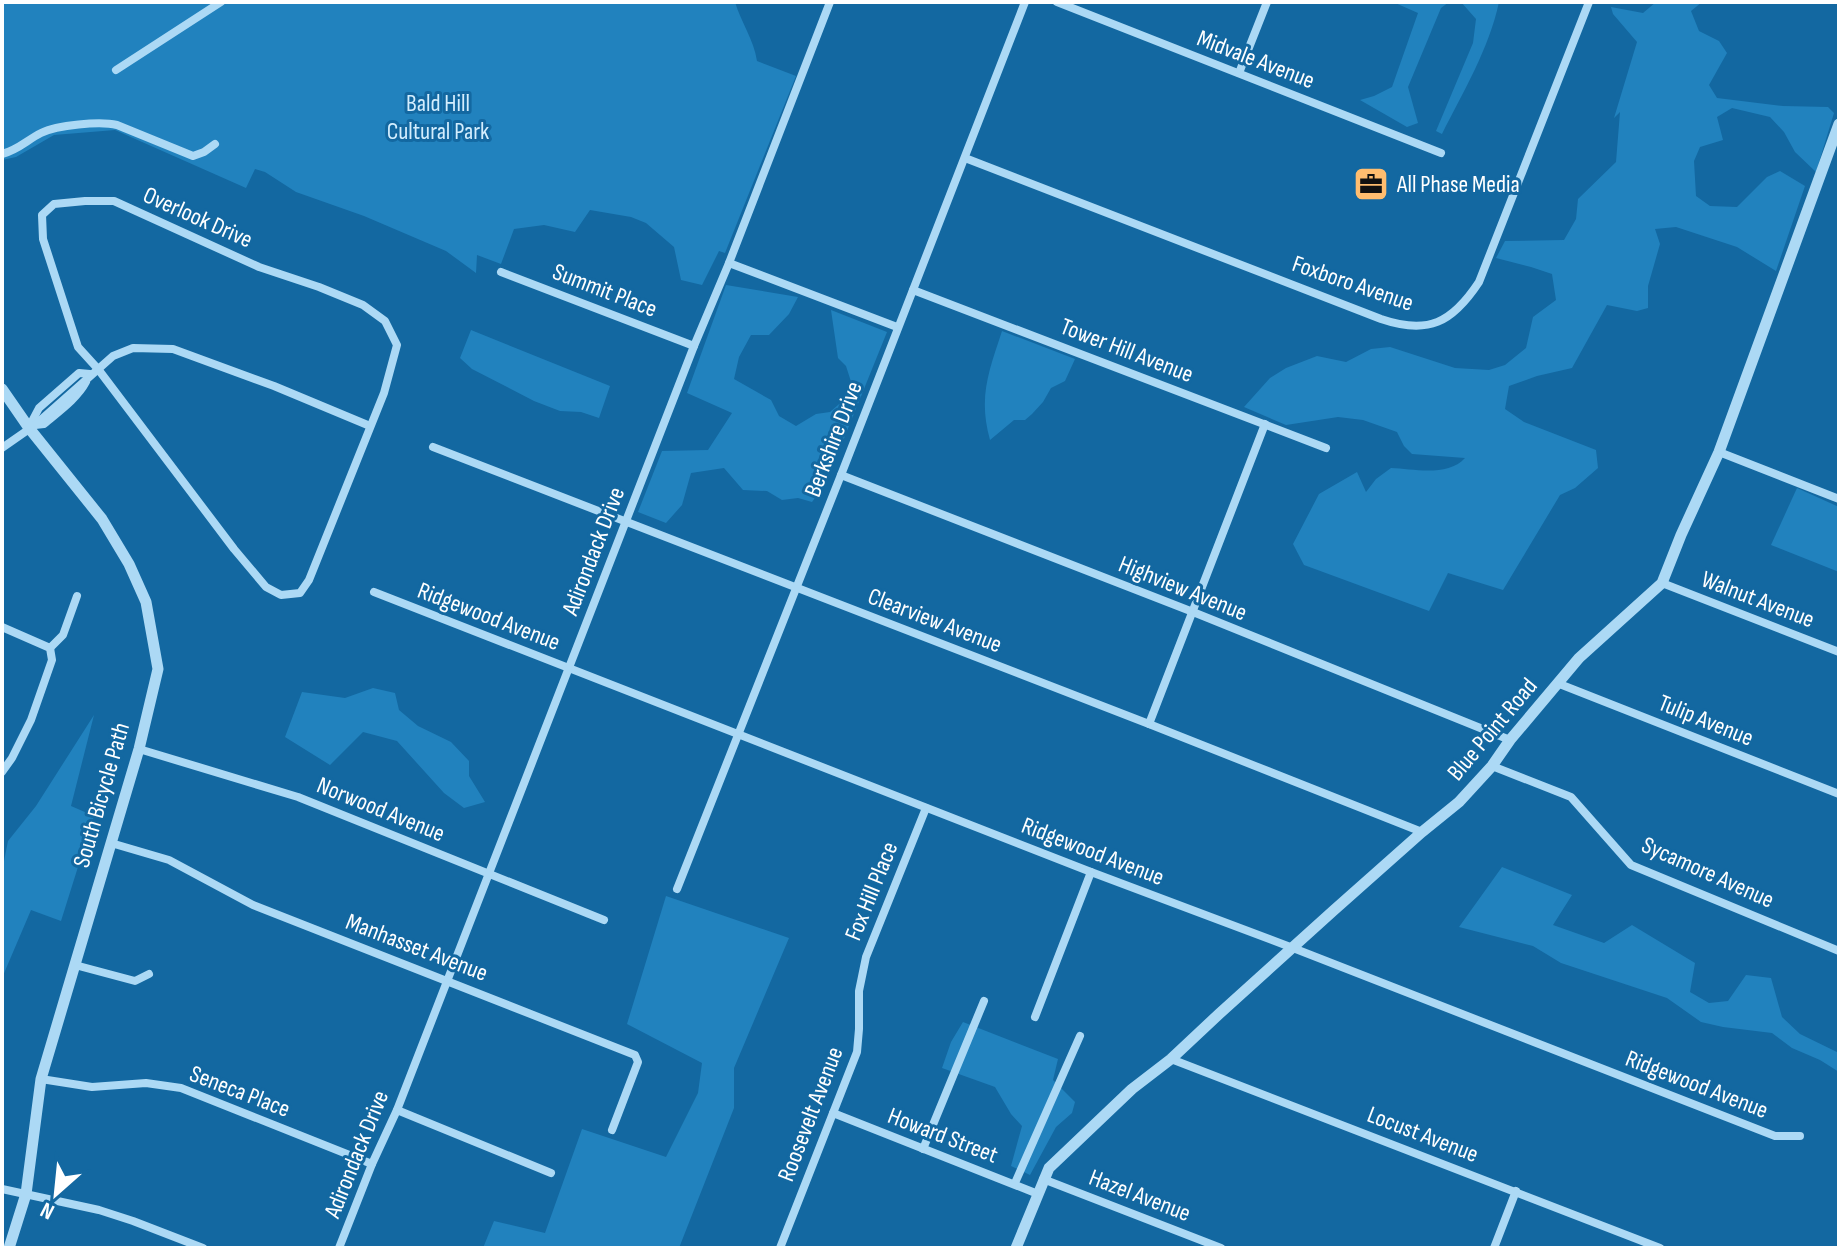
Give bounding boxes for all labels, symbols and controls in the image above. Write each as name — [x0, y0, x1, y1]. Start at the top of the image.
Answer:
street label: Midvale Avenue — [1193, 24, 1319, 95]
park label: Bald Hill Cultural Park — [387, 89, 489, 146]
office icon: All Phase Media — [1352, 165, 1390, 203]
place label: All Phase Media — [1396, 170, 1520, 199]
street label: Overlook Drive — [139, 180, 257, 254]
street label: Foxboro Avenue — [1288, 249, 1417, 318]
street label: Summit Place — [548, 257, 661, 324]
street label: Tower Hill Avenue — [1056, 312, 1197, 389]
street label: Berkshire Drive — [798, 377, 869, 501]
street label: Adirondack Drive — [555, 483, 631, 620]
street label: Highview Avenue — [1114, 550, 1251, 627]
street label: Walnut Avenue — [1697, 565, 1818, 634]
street label: Ridgewood Avenue — [413, 576, 564, 657]
street label: Clearview Avenue — [864, 582, 1006, 659]
street label: Blue Point Road — [1441, 672, 1544, 786]
street label: Tulip Avenue — [1654, 688, 1758, 753]
street label: South Bicycle Path — [67, 719, 136, 871]
street label: Norwood Avenue — [313, 771, 449, 848]
street label: Ridgewood Avenue — [1017, 811, 1168, 892]
street label: Sycamore Avenue — [1637, 830, 1778, 915]
street label: Fox Hill Place — [839, 838, 904, 945]
street label: Manhasset Avenue — [342, 907, 492, 988]
street label: Roosevelt Avenue — [772, 1043, 849, 1186]
street label: Ridgewood Avenue — [1621, 1044, 1772, 1125]
street label: Seneca Place — [186, 1059, 294, 1124]
street label: Adirondack Drive — [317, 1086, 395, 1223]
street label: Locust Avenue — [1363, 1100, 1482, 1169]
street label: Howard Street — [884, 1101, 1002, 1170]
north arrow — [16, 1154, 96, 1234]
street label: Hazel Avenue — [1085, 1163, 1195, 1228]
text: N — [36, 1196, 59, 1225]

